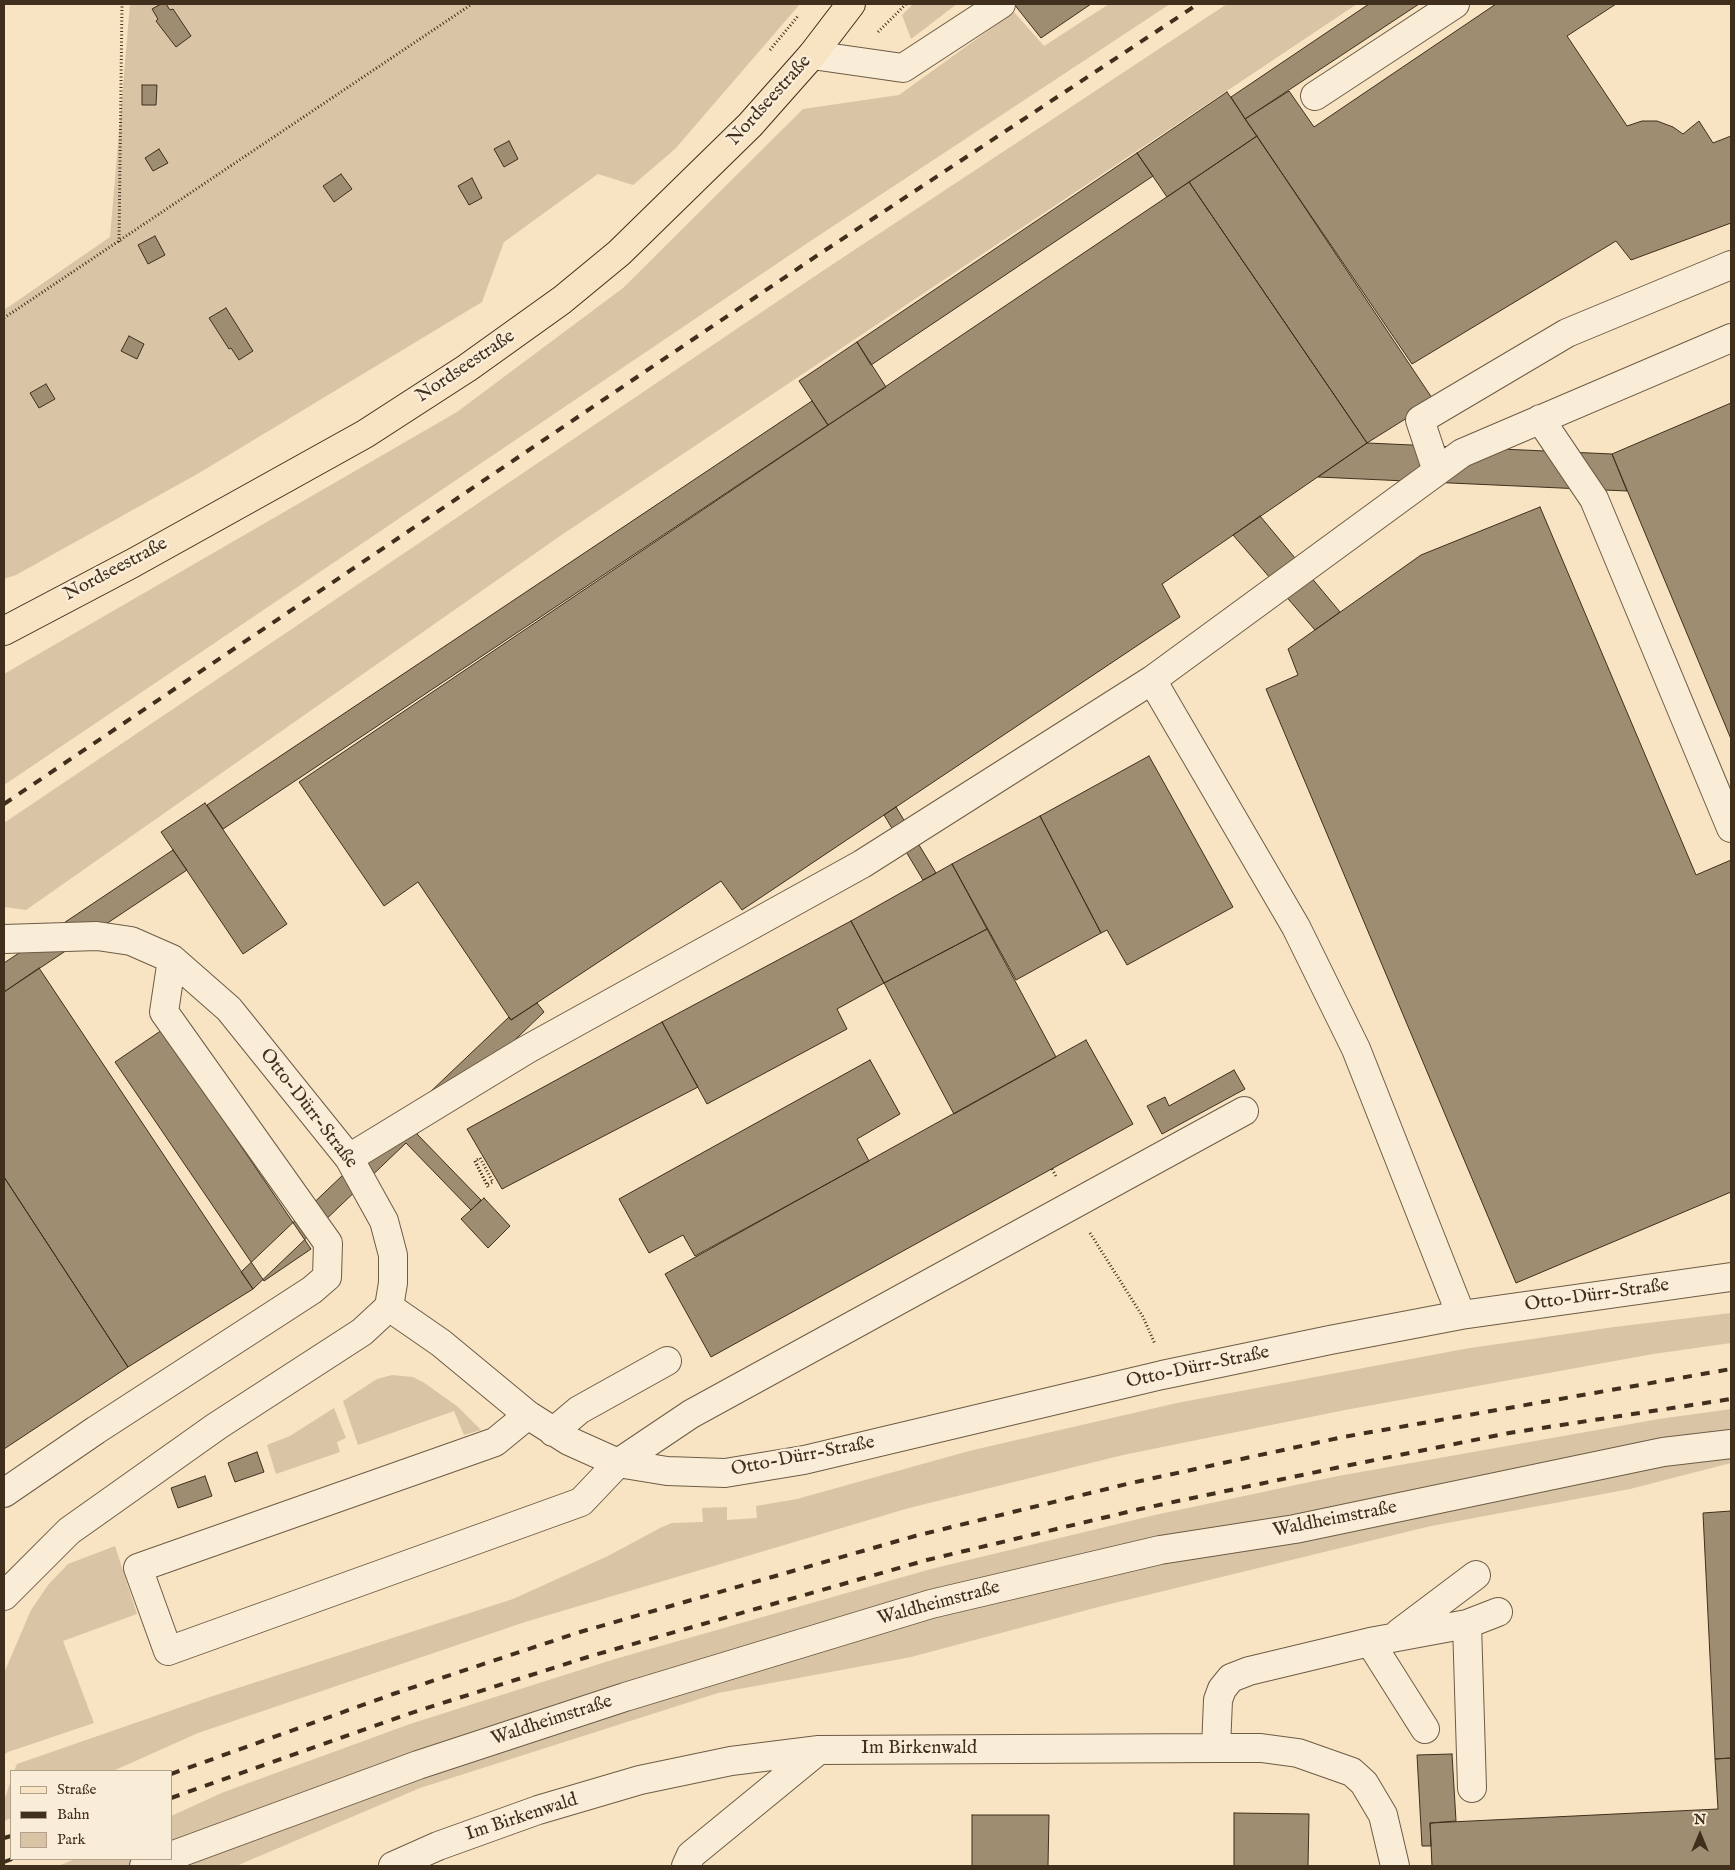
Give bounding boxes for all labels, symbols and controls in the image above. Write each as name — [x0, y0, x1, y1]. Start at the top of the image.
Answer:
street label: Nordseestraße — [723, 51, 817, 151]
street label: Nordseestraße — [412, 326, 520, 408]
street label: Nordseestraße — [60, 533, 172, 607]
street label: Otto-Dürr-Straße — [254, 1045, 362, 1173]
street label: Otto-Dürr-Straße — [1523, 1275, 1671, 1317]
street label: Otto-Dürr-Straße — [1124, 1342, 1272, 1394]
street label: Otto-Dürr-Straße — [729, 1432, 877, 1482]
street label: Waldheimstraße — [1271, 1497, 1399, 1543]
street label: Waldheimstraße — [875, 1577, 1003, 1631]
street label: Waldheimstraße — [489, 1691, 615, 1751]
street label: Im Birkenwald — [861, 1738, 977, 1760]
legend — [10, 1770, 172, 1860]
text: Straße — [57, 1780, 96, 1799]
street label: Im Birkenwald — [463, 1789, 581, 1847]
text: Bahn — [57, 1805, 89, 1824]
north arrow — [1675, 1810, 1725, 1860]
text: N — [1694, 1811, 1706, 1829]
text: Park — [57, 1830, 86, 1849]

